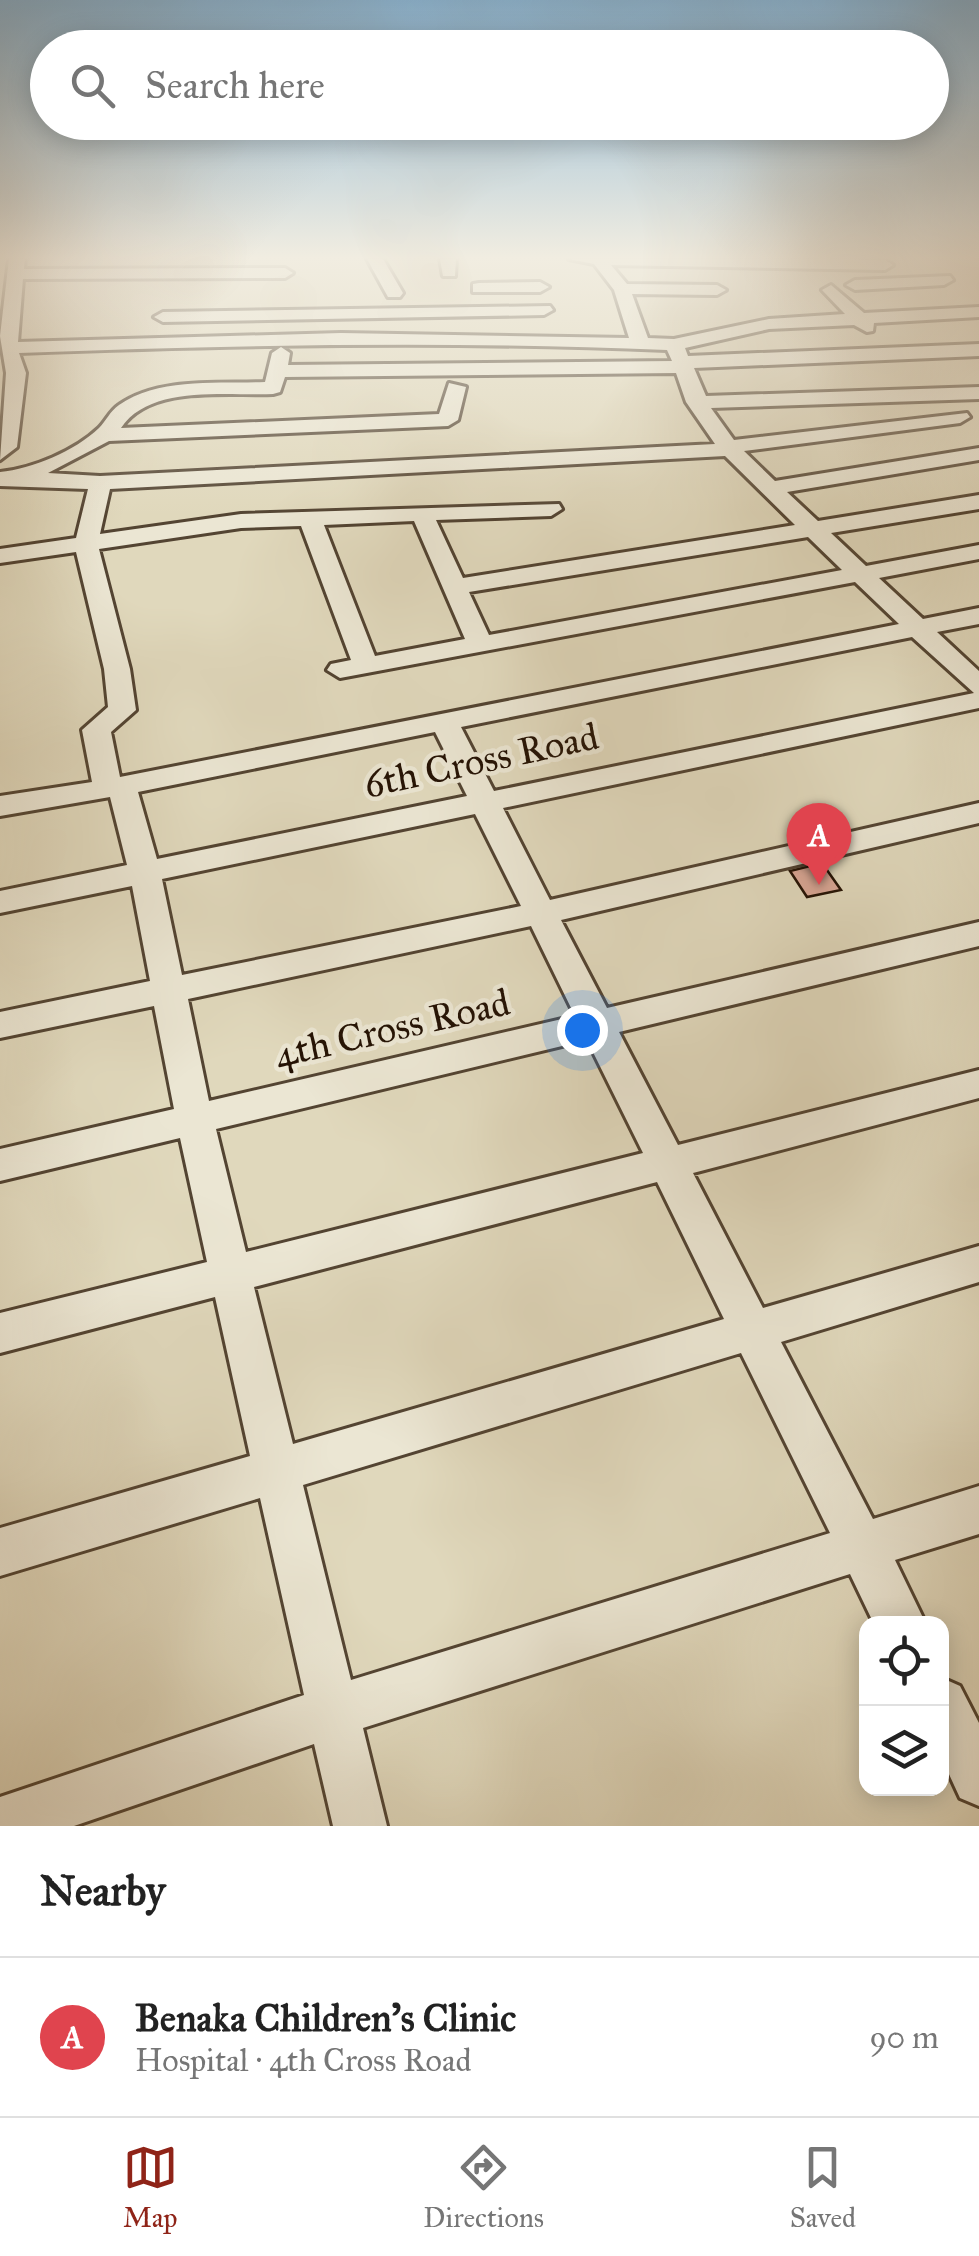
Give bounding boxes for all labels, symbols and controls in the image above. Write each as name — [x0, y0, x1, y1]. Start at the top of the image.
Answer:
search box — [30, 30, 949, 140]
icon: search — [65, 58, 120, 113]
text: Search here — [145, 62, 325, 108]
street label: 6th Cross Road — [360, 713, 602, 807]
pin: A — [786, 802, 852, 885]
street label: 4th Cross Road — [270, 979, 514, 1077]
your location — [557, 1005, 608, 1056]
map controls — [859, 1616, 949, 1796]
button: locate — [859, 1616, 949, 1706]
button: layers — [859, 1706, 949, 1796]
text: Nearby — [40, 1865, 165, 1917]
text: Benaka Children's Clinic — [135, 1995, 516, 2041]
text: A — [62, 2018, 83, 2057]
text: 90 m — [869, 2018, 939, 2057]
text: Hospital · 4th Cross Road — [135, 2041, 472, 2080]
tab: Map — [123, 2140, 178, 2235]
tab: Directions — [423, 2140, 544, 2235]
tab: Saved — [790, 2140, 856, 2235]

